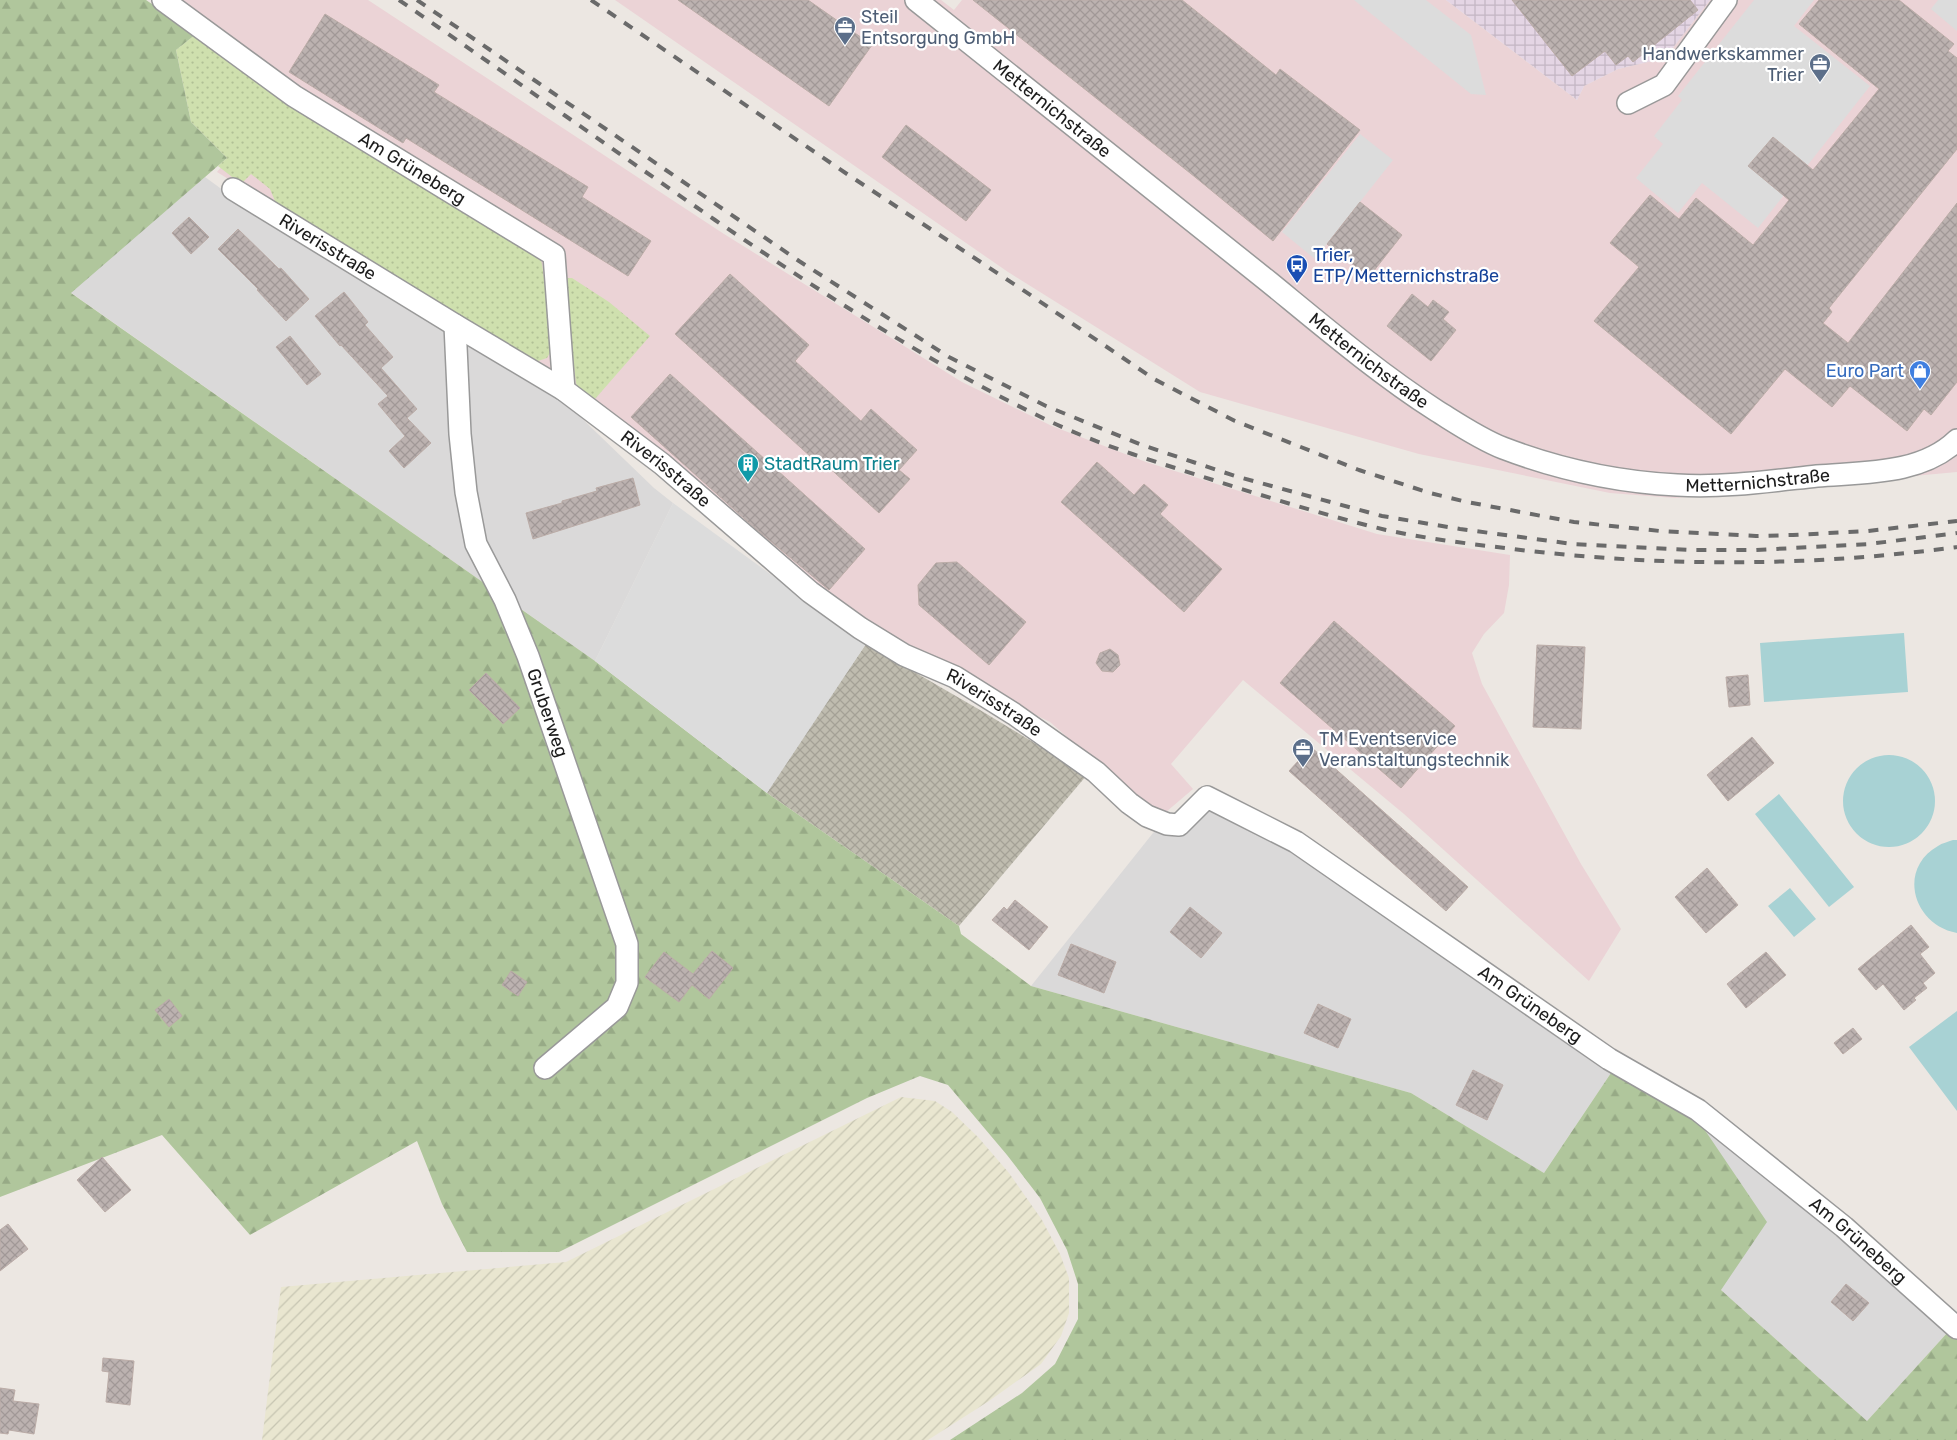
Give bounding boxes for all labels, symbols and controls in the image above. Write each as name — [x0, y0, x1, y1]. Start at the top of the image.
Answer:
place label: Steil Entsorgung GmbH — [861, 6, 1015, 49]
office icon: Steil Entsorgung GmbH — [833, 15, 857, 46]
place label: Handwerkskammer Trier — [1642, 43, 1804, 86]
office icon: Handwerkskammer Trier — [1808, 52, 1832, 83]
street label: Metternichstraße — [988, 55, 1115, 162]
street label: Am Grüneberg — [355, 127, 470, 209]
street label: Riverisstraße — [275, 209, 380, 285]
place label: Trier, ETP/Metternichstraße — [1313, 244, 1499, 287]
bus stop icon: Trier, ETP/Metternichstraße — [1285, 253, 1309, 284]
street label: Metternichstraße — [1304, 308, 1433, 413]
shop icon: Euro Part — [1908, 359, 1932, 390]
place label: Euro Part — [1826, 360, 1904, 382]
street label: Riverisstraße — [616, 426, 715, 512]
building icon: StadtRaum Trier — [736, 452, 760, 483]
place label: StadtRaum Trier — [764, 453, 900, 475]
street label: Metternichstraße — [1685, 464, 1831, 497]
street label: Riverisstraße — [943, 664, 1046, 741]
street label: Gruberweg — [522, 665, 573, 760]
place label: TM Eventservice Veranstaltungstechnik — [1319, 728, 1510, 771]
office icon: TM Eventservice Veranstaltungstechnik — [1291, 737, 1315, 768]
street label: Am Grüneberg — [1474, 961, 1587, 1048]
street label: Am Grüneberg — [1805, 1193, 1911, 1289]

